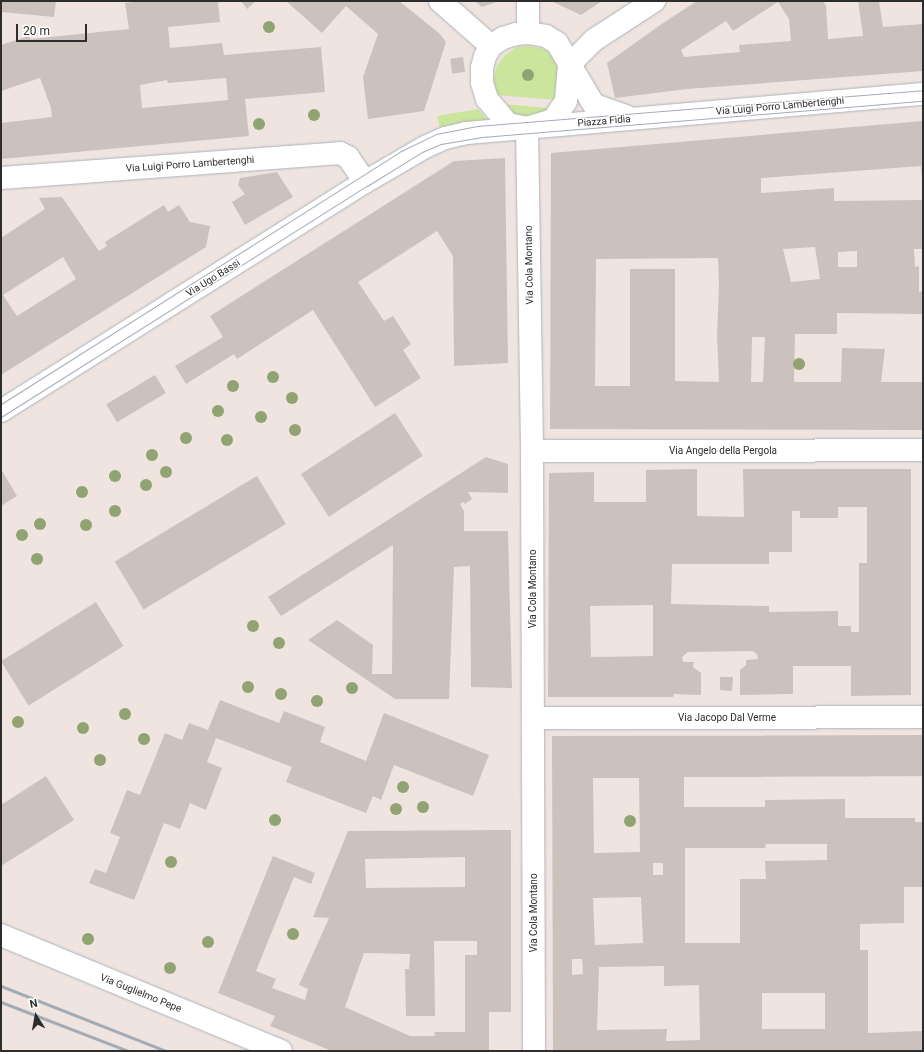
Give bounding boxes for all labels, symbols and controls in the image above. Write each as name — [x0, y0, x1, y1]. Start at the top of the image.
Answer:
scale bar — [18, 16, 89, 42]
text: 20 m — [23, 24, 50, 38]
street label: Via Luigi Porro Lambertenghi — [715, 94, 845, 118]
street label: Piazza Fidia — [577, 113, 631, 129]
street label: Via Luigi Porro Lambertenghi — [125, 154, 255, 174]
street label: Via Cola Montano — [522, 225, 536, 305]
street label: Via Ugo Bassi — [184, 257, 242, 299]
street label: Via Angelo della Pergola — [669, 445, 777, 457]
street label: Via Cola Montano — [527, 549, 539, 629]
street label: Via Jacopo Dal Verme — [678, 712, 776, 724]
street label: Via Cola Montano — [528, 873, 540, 953]
street label: Via Guglielmo Pepe — [99, 971, 183, 1015]
north arrow — [16, 996, 56, 1036]
text: N — [29, 997, 39, 1011]

